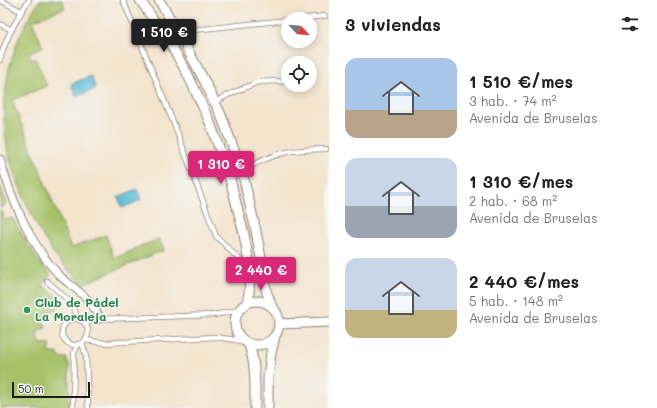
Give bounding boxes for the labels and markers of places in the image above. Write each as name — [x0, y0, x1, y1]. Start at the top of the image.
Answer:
pin: 1 510 € — [127, 19, 201, 53]
pin: 1 310 € — [184, 151, 258, 185]
pin: 2 440 € — [224, 257, 298, 291]
place label: Club de Pádel La Moraleja — [35, 294, 119, 324]
marker: Club de Pádel La Moraleja — [22, 305, 32, 315]

